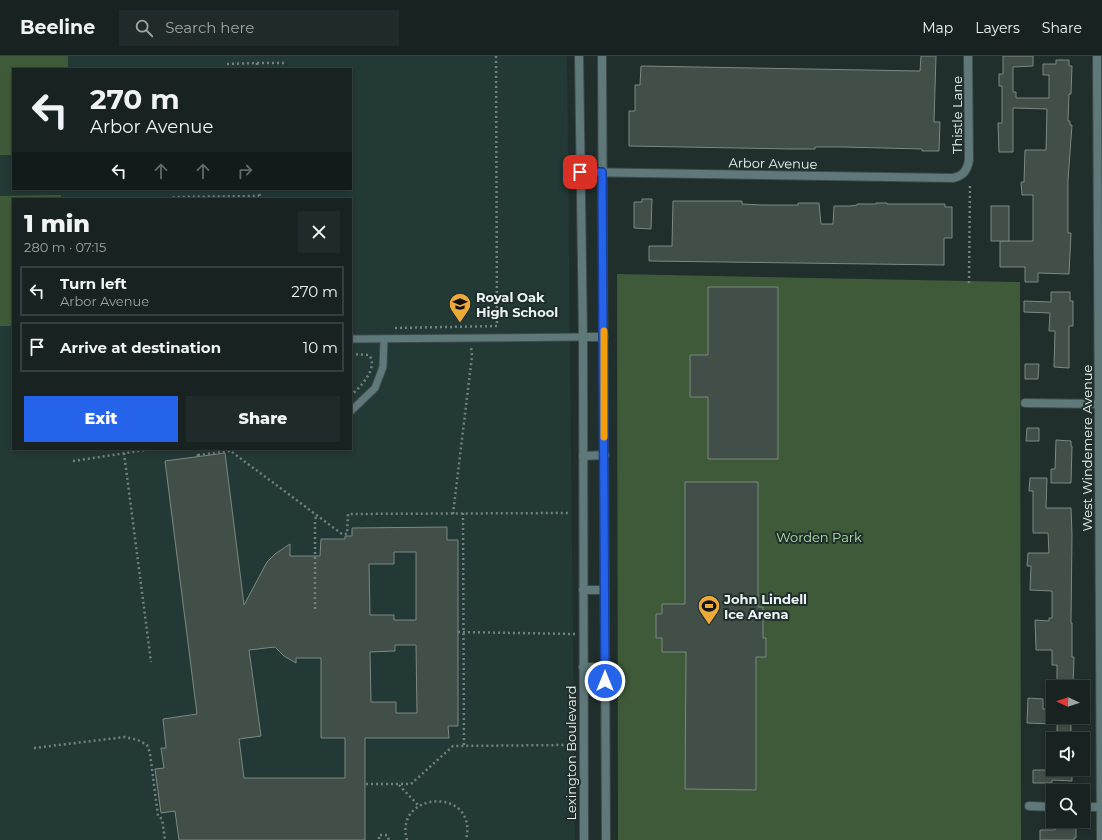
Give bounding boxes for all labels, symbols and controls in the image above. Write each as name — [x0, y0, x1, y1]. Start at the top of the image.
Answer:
search box — [119, 10, 399, 46]
text: Beeline — [20, 16, 95, 39]
icon: search — [133, 17, 155, 39]
text: Search here — [165, 18, 254, 37]
text: Map — [922, 19, 953, 37]
text: Layers — [975, 19, 1020, 37]
text: Share — [1042, 19, 1082, 37]
street label: Thistle Lane — [949, 76, 965, 154]
text: 270 m — [90, 82, 180, 116]
icon: left — [24, 84, 76, 136]
text: Arbor Avenue — [90, 116, 213, 138]
street label: Arbor Avenue — [728, 154, 818, 172]
pin — [563, 155, 597, 189]
icon: left — [108, 160, 130, 182]
icon: ahead — [150, 160, 172, 182]
icon: ahead — [192, 160, 214, 182]
icon: right — [234, 160, 256, 182]
icon: arrive — [569, 161, 591, 183]
text: 1 min — [24, 209, 90, 238]
button: close — [298, 211, 340, 253]
text: 280 m · 07:15 — [24, 239, 106, 255]
text: Turn left — [60, 274, 127, 293]
icon: left — [26, 280, 48, 302]
text: 270 m — [291, 282, 338, 301]
place label: Royal Oak High School — [476, 289, 558, 320]
school or university icon: Royal Oak High School — [447, 291, 473, 324]
text: Arbor Avenue — [60, 293, 149, 309]
icon: arrive — [26, 336, 48, 358]
text: Arrive at destination — [60, 338, 221, 357]
text: 10 m — [303, 338, 338, 357]
street label: West Windemere Avenue — [1079, 364, 1095, 531]
button: Exit — [24, 396, 178, 442]
button: Share — [186, 396, 340, 442]
park label: Worden Park — [776, 529, 862, 545]
place label: John Lindell Ice Arena — [723, 591, 807, 622]
sports icon: John Lindell Ice Arena — [696, 593, 722, 626]
position arrow — [584, 660, 626, 702]
north arrow — [1046, 680, 1090, 724]
map controls — [1046, 680, 1090, 828]
street label: Lexington Boulevard — [563, 686, 579, 820]
button: sound — [1046, 732, 1090, 776]
button: search — [1046, 784, 1090, 828]

